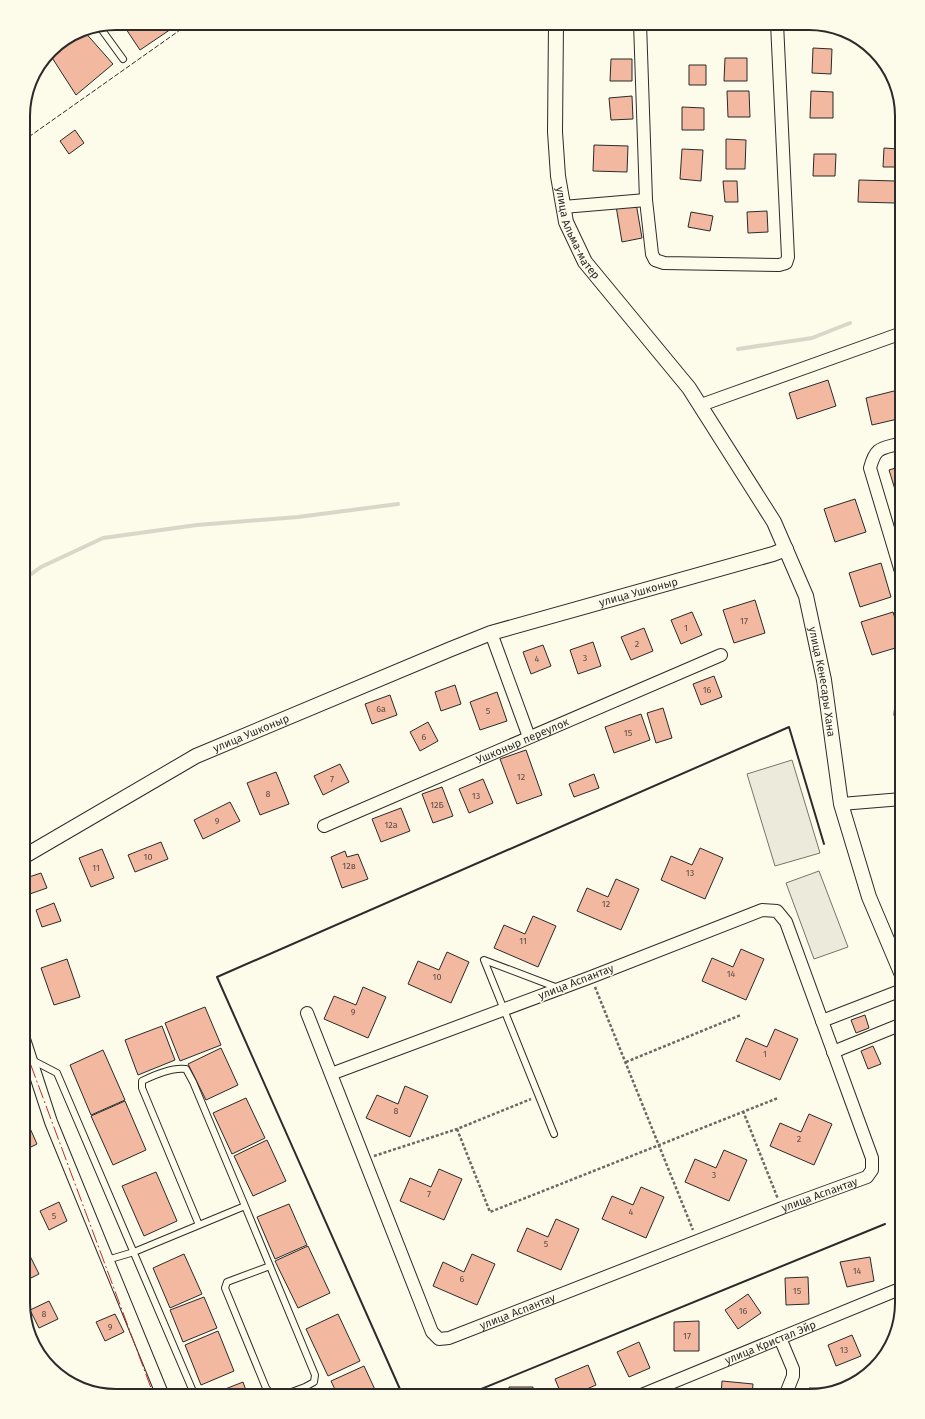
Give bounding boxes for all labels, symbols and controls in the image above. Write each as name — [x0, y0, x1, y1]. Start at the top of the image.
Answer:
street label: улица Альма-матер — [553, 186, 603, 282]
street label: улица Ушконыр — [598, 575, 679, 609]
house number: 17 — [740, 616, 748, 626]
house number: 1 — [684, 623, 688, 633]
street label: улица Кенесары Хана — [806, 625, 838, 737]
house number: 2 — [635, 639, 639, 649]
house number: 3 — [583, 653, 587, 663]
house number: 4 — [535, 654, 540, 664]
house number: 16 — [703, 685, 712, 695]
house number: 6а — [376, 704, 386, 714]
house number: 5 — [486, 706, 491, 716]
street label: улица Ушконыр — [211, 711, 291, 755]
street label: Ушконыр переулок — [474, 715, 571, 766]
house number: 15 — [624, 728, 633, 738]
house number: 6 — [422, 732, 427, 742]
house number: 12 — [517, 772, 525, 782]
house number: 7 — [330, 774, 334, 784]
house number: 8 — [266, 789, 271, 799]
house number: 13 — [472, 791, 480, 801]
house number: 12Б — [430, 800, 444, 810]
house number: 9 — [215, 816, 220, 826]
house number: 12а — [384, 820, 398, 830]
house number: 10 — [144, 852, 152, 862]
house number: 12в — [342, 861, 356, 871]
house number: 11 — [92, 863, 100, 873]
house number: 13 — [686, 868, 694, 878]
house number: 12 — [602, 899, 610, 909]
house number: 11 — [519, 936, 527, 946]
street label: улица Аспантау — [536, 961, 616, 1002]
house number: 14 — [727, 969, 736, 979]
house number: 10 — [433, 972, 441, 982]
house number: 9 — [351, 1007, 356, 1017]
house number: 1 — [763, 1049, 767, 1059]
house number: 8 — [394, 1106, 399, 1116]
house number: 2 — [797, 1134, 801, 1144]
house number: 3 — [712, 1170, 716, 1180]
street label: улица Аспантау — [780, 1174, 860, 1214]
house number: 7 — [427, 1189, 431, 1199]
house number: 4 — [629, 1207, 634, 1217]
house number: 5 — [52, 1211, 57, 1221]
house number: 5 — [544, 1239, 549, 1249]
house number: 14 — [853, 1266, 862, 1276]
house number: 6 — [460, 1274, 465, 1284]
house number: 15 — [793, 1286, 802, 1296]
street label: улица Аспантау — [478, 1290, 558, 1332]
house number: 16 — [739, 1306, 748, 1316]
house number: 8 — [42, 1309, 47, 1319]
street label: улица Кристал Эйр — [723, 1318, 818, 1367]
house number: 9 — [108, 1322, 113, 1332]
house number: 17 — [683, 1331, 691, 1341]
house number: 13 — [840, 1345, 848, 1355]

